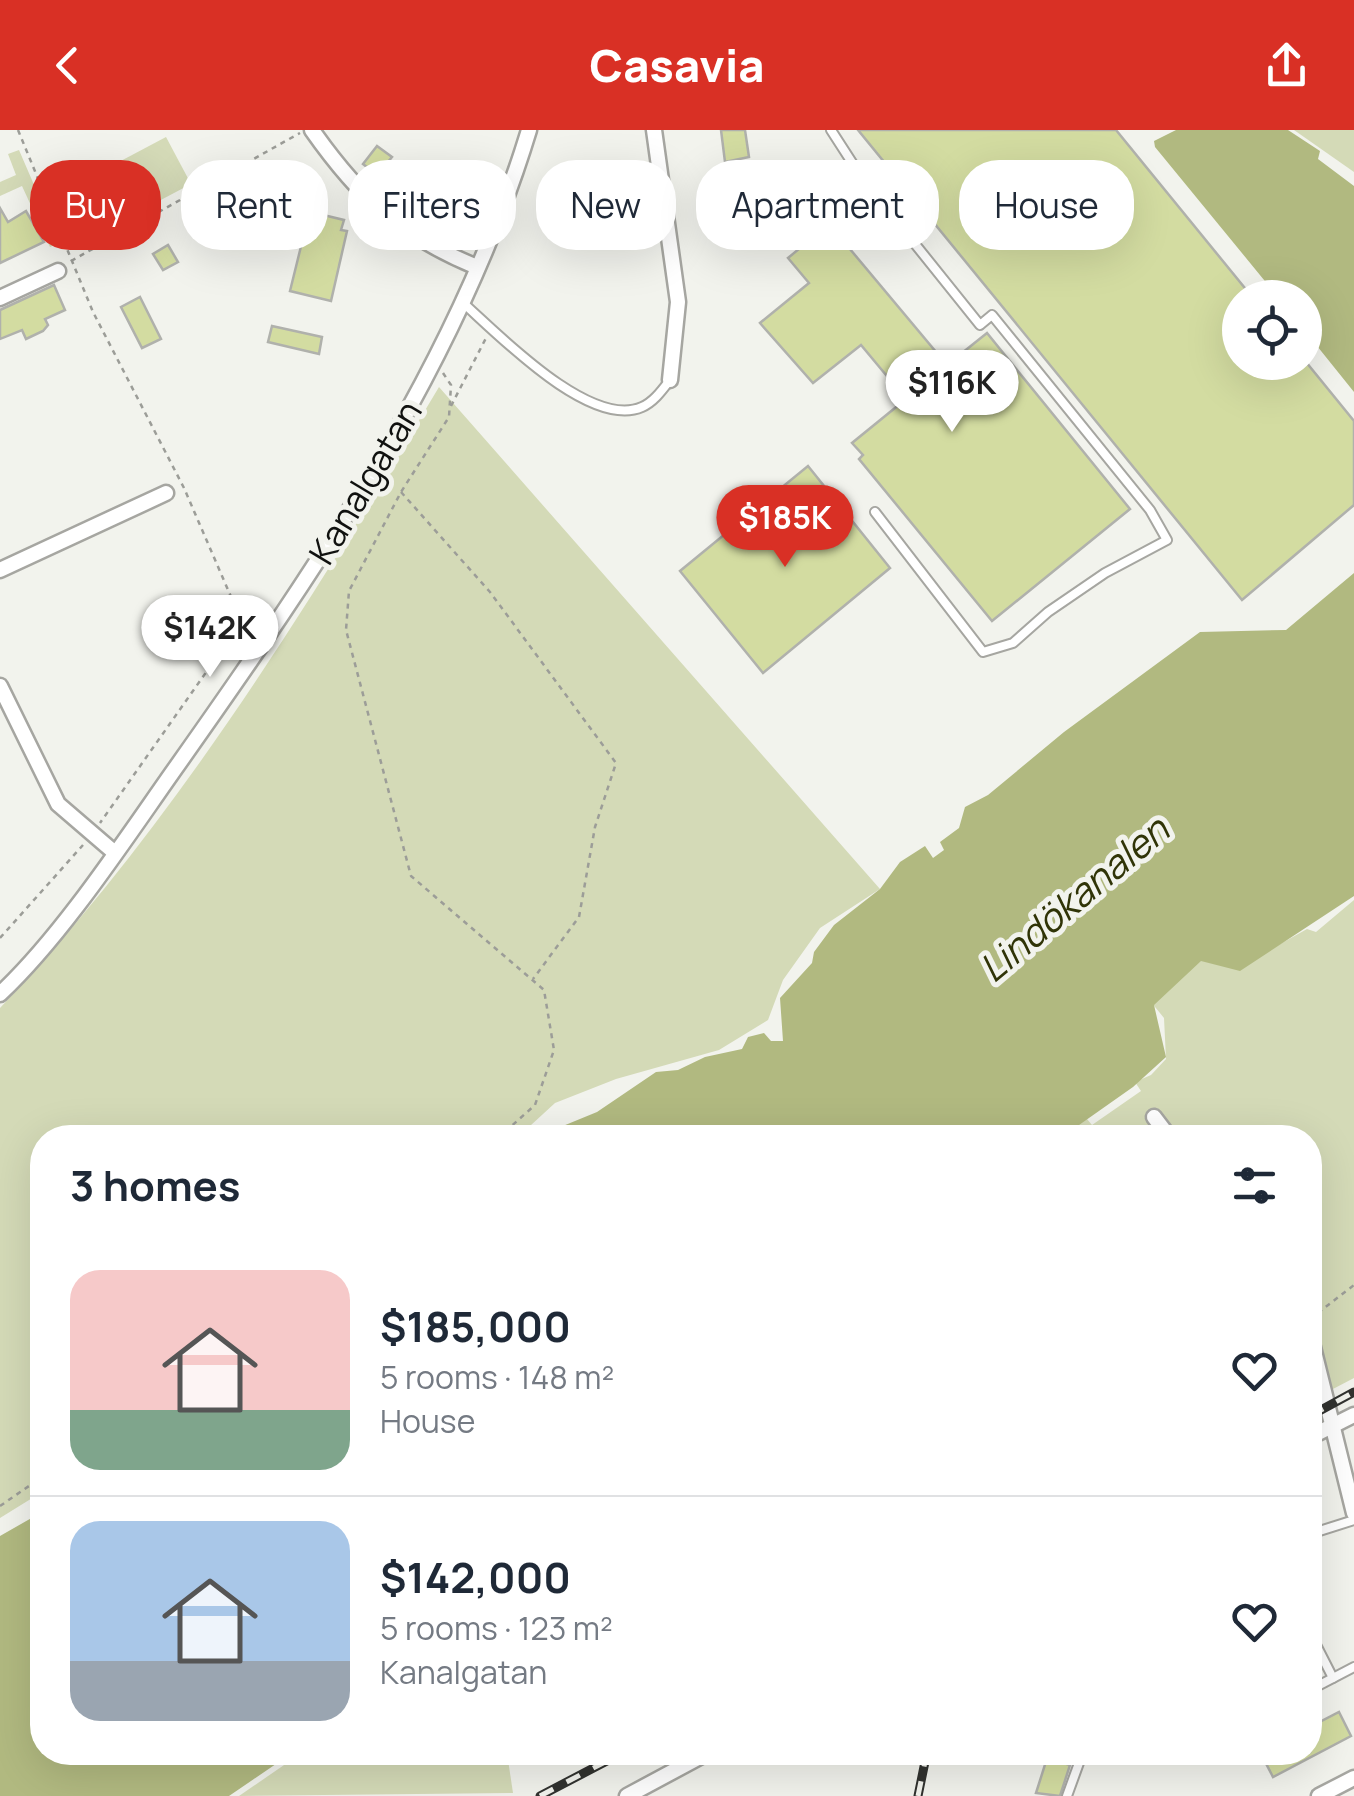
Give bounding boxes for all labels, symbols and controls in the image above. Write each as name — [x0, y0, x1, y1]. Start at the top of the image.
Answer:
text: Casavia — [590, 34, 764, 96]
icon: back — [40, 38, 95, 93]
icon: share — [1259, 38, 1314, 93]
chip: Buy — [30, 160, 161, 250]
chip: Rent — [181, 160, 328, 250]
chip: Filters — [348, 160, 516, 250]
chip: New — [536, 160, 676, 250]
chip: Apartment — [696, 160, 939, 250]
chip: House — [959, 160, 1134, 250]
map controls — [1222, 280, 1322, 380]
button: locate — [1222, 280, 1322, 380]
pin: $116K — [882, 350, 1022, 435]
text: $116K — [908, 360, 996, 404]
street label: Kanalgatan — [297, 391, 433, 573]
pin: $185K — [715, 485, 855, 570]
text: $185K — [738, 495, 832, 539]
pin: $142K — [140, 595, 280, 680]
text: $142K — [163, 605, 257, 649]
water label: Lindökanalen — [967, 802, 1180, 993]
text: 3 homes — [70, 1156, 240, 1214]
icon: filters — [1227, 1158, 1282, 1213]
text: $185,000 — [380, 1297, 571, 1355]
icon: home — [150, 1310, 270, 1430]
icon: heart — [1227, 1343, 1282, 1398]
text: 5 rooms · 148 m² — [380, 1355, 614, 1399]
text: House — [380, 1399, 475, 1443]
text: $142,000 — [380, 1548, 571, 1606]
icon: home — [150, 1561, 270, 1681]
icon: heart — [1227, 1594, 1282, 1649]
text: 5 rooms · 123 m² — [380, 1606, 613, 1650]
text: Kanalgatan — [380, 1650, 547, 1694]

